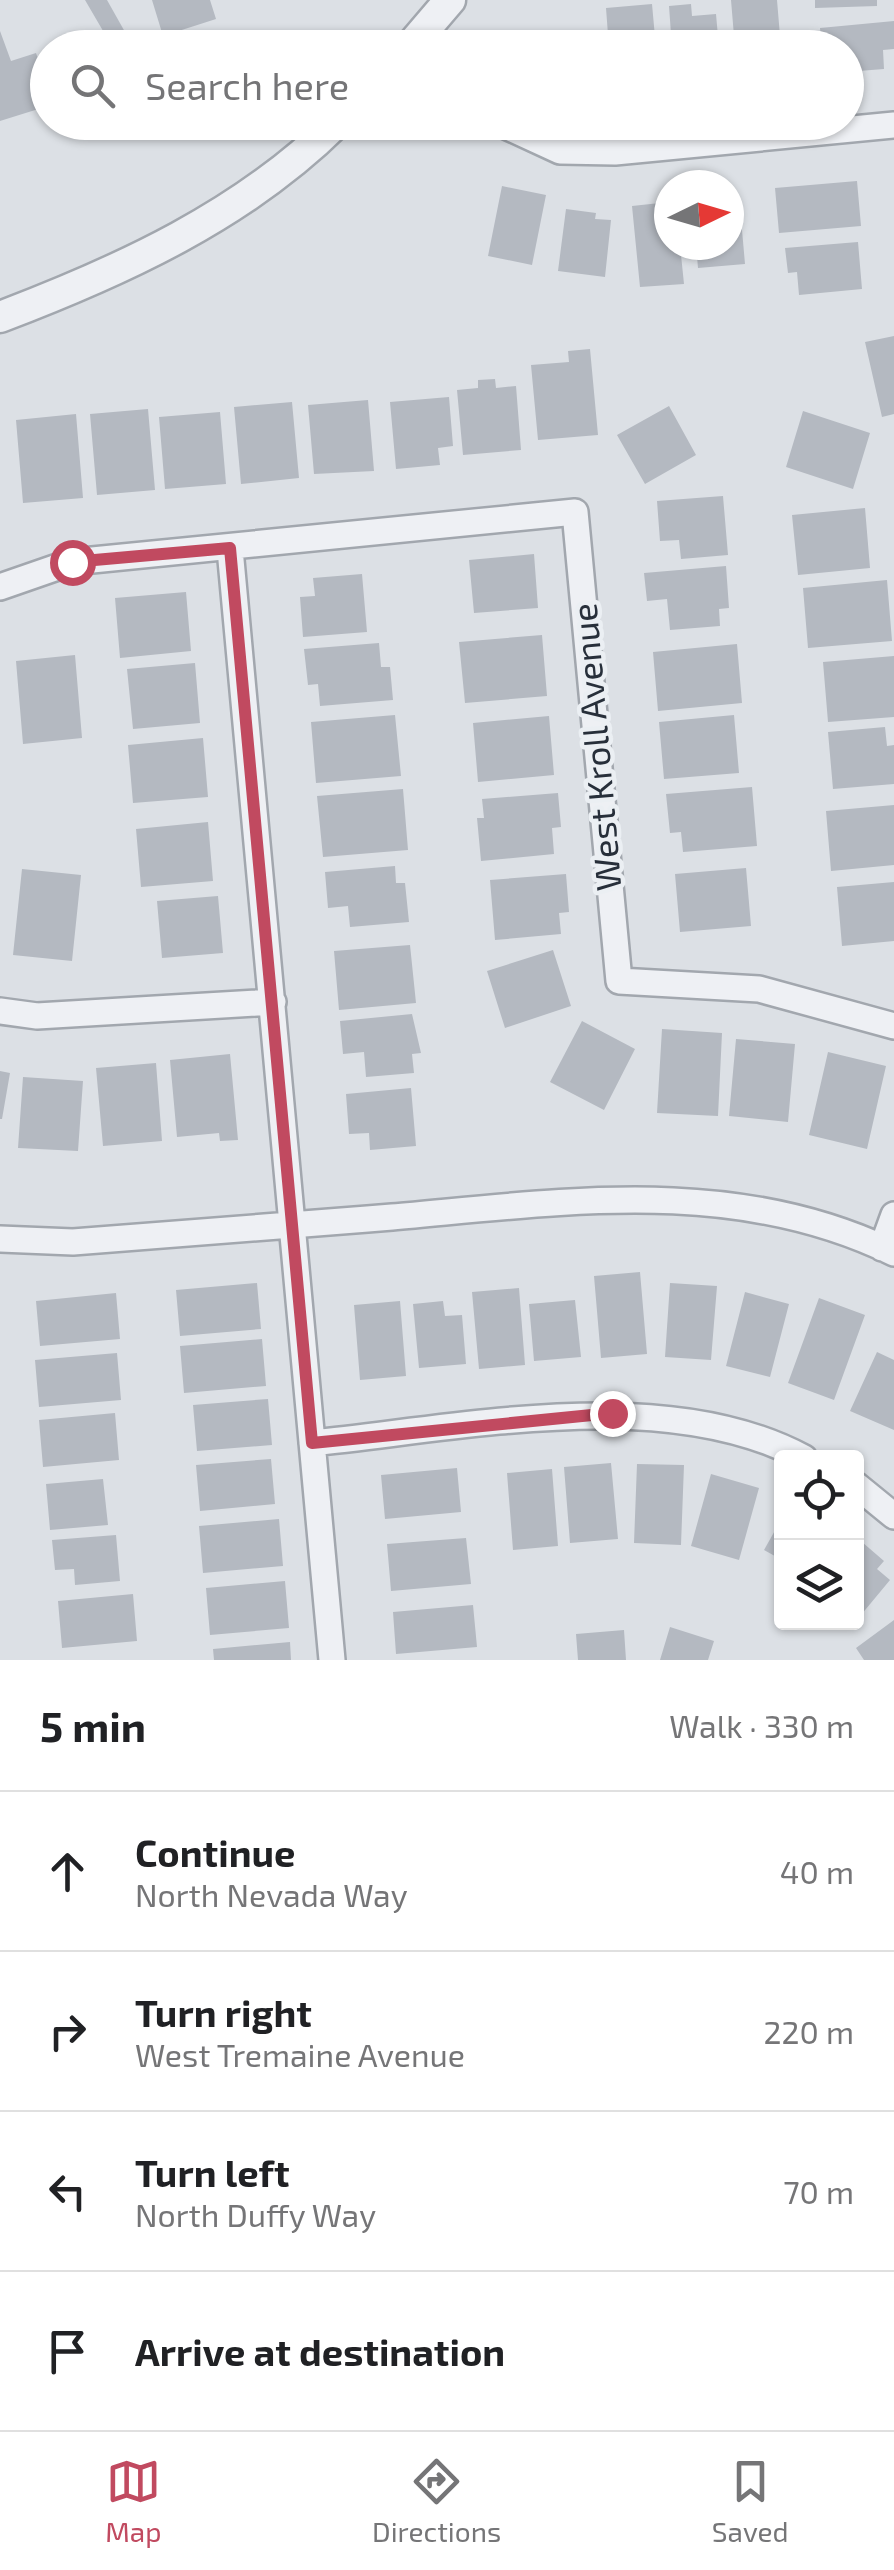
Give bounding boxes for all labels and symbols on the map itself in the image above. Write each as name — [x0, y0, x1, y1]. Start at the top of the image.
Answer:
north arrow — [654, 170, 744, 260]
route start — [50, 540, 96, 586]
street label: West Kroll Avenue — [562, 602, 629, 893]
route end — [590, 1391, 636, 1437]

